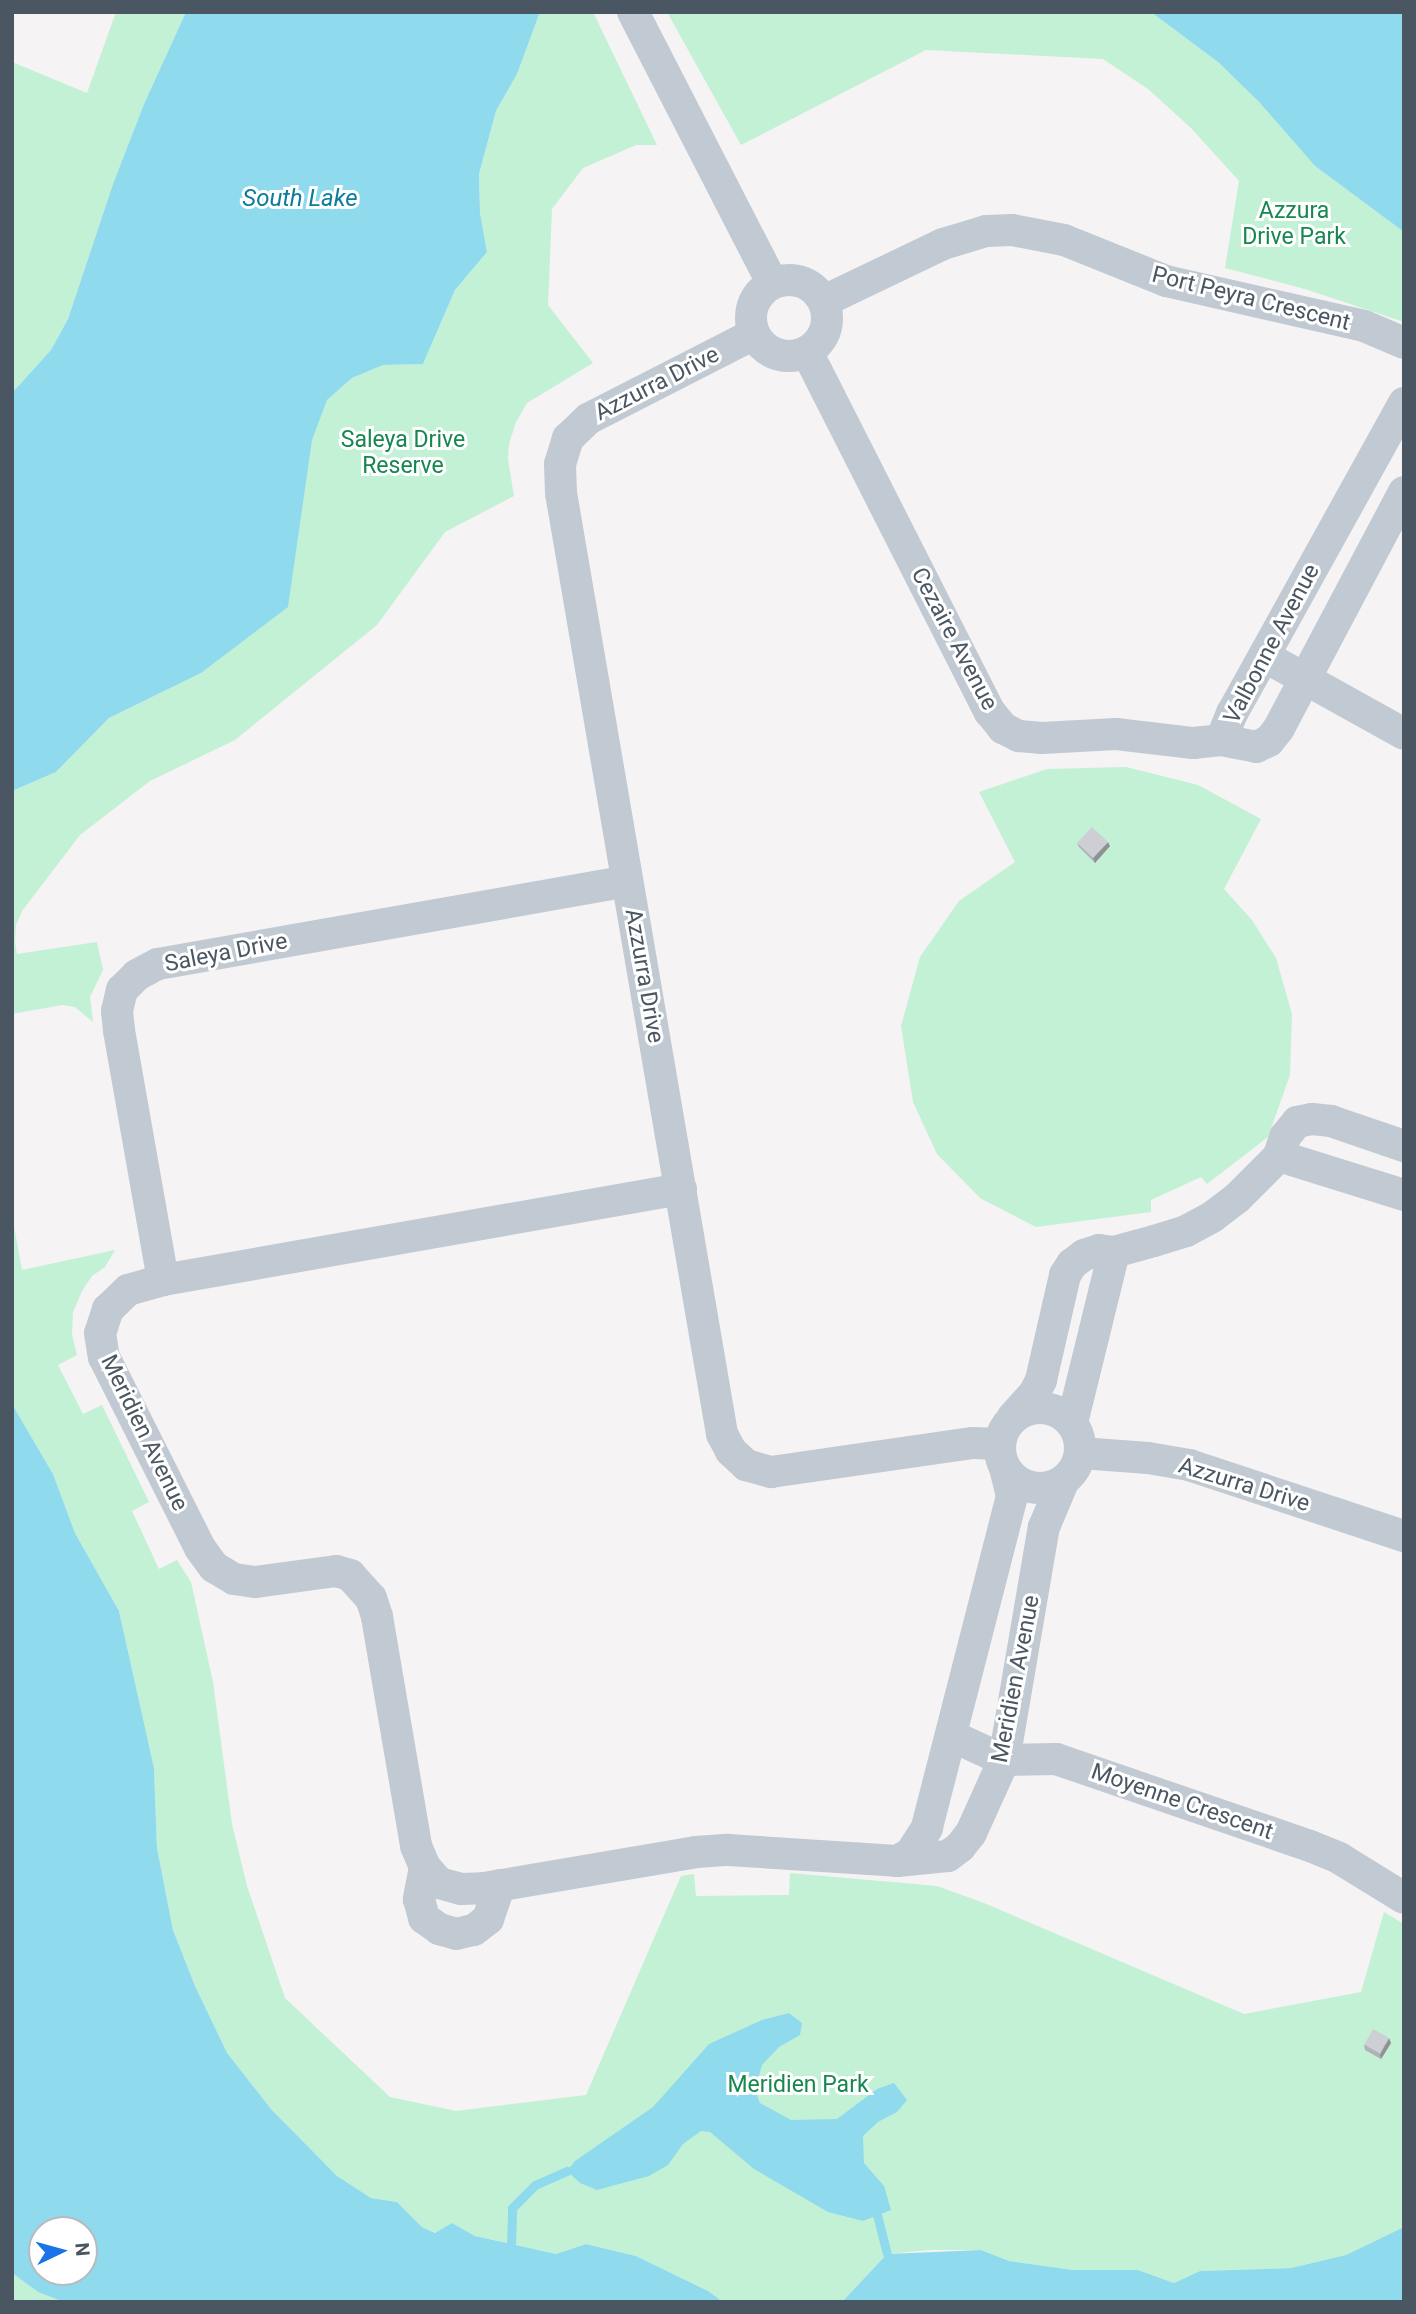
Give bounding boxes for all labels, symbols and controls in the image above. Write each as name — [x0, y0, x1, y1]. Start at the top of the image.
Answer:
water label: South Lake — [242, 185, 358, 213]
park label: Azzura Drive Park — [1242, 197, 1346, 251]
street label: Port Peyra Crescent — [1149, 261, 1353, 337]
street label: Azzurra Drive — [590, 341, 724, 427]
park label: Saleya Drive Reserve — [341, 426, 465, 480]
street label: Valbonne Avenue — [1218, 559, 1326, 729]
street label: Cezaire Avenue — [905, 563, 1003, 715]
street label: Azzurra Drive — [619, 907, 669, 1045]
street label: Saleya Drive — [162, 928, 290, 978]
street label: Meridien Avenue — [94, 1351, 194, 1515]
street label: Azzurra Drive — [1175, 1452, 1313, 1518]
street label: Meridien Avenue — [986, 1593, 1046, 1765]
street label: Moyenne Crescent — [1088, 1758, 1276, 1846]
park label: Meridien Park — [727, 2071, 869, 2099]
north arrow — [28, 2216, 98, 2286]
text: N — [70, 2242, 94, 2257]

